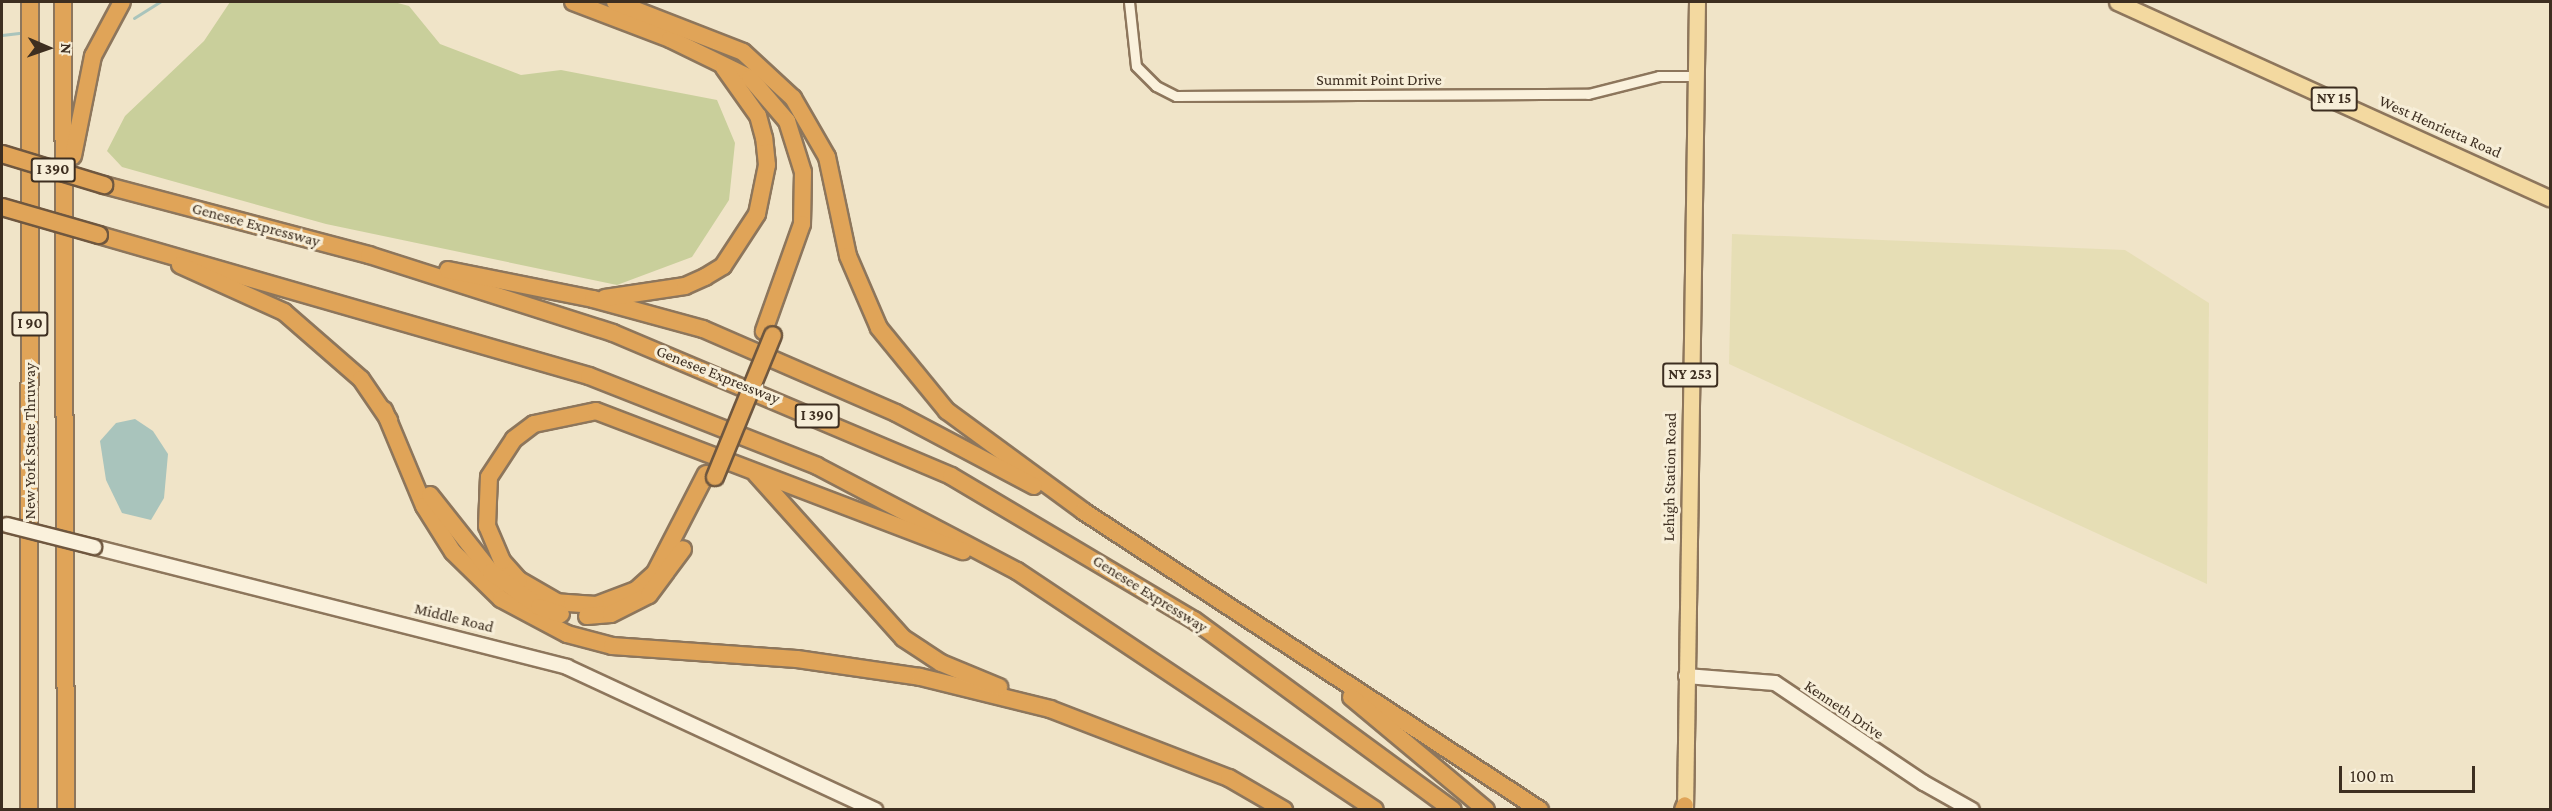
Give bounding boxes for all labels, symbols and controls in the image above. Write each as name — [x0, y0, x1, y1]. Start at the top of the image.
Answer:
north arrow — [18, 18, 78, 78]
text: N — [58, 43, 75, 54]
street label: Summit Point Drive — [1316, 70, 1442, 90]
road number: NY 15 — [2310, 87, 2358, 111]
street label: West Henrietta Road — [2376, 91, 2504, 163]
road number: I 390 — [31, 158, 76, 182]
street label: Genesee Expressway — [190, 199, 322, 251]
road number: I 90 — [10, 312, 50, 336]
street label: Genesee Expressway — [653, 341, 783, 409]
street label: New York State Thruway — [20, 363, 40, 519]
road number: NY 253 — [1662, 363, 1718, 387]
road number: I 390 — [794, 404, 840, 428]
street label: Lehigh Station Road — [1659, 412, 1681, 542]
street label: Genesee Expressway — [1089, 551, 1211, 637]
street label: Middle Road — [412, 599, 496, 637]
street label: Kenneth Drive — [1801, 676, 1887, 744]
scale bar — [2342, 754, 2478, 792]
text: 100 m — [2350, 766, 2394, 786]

